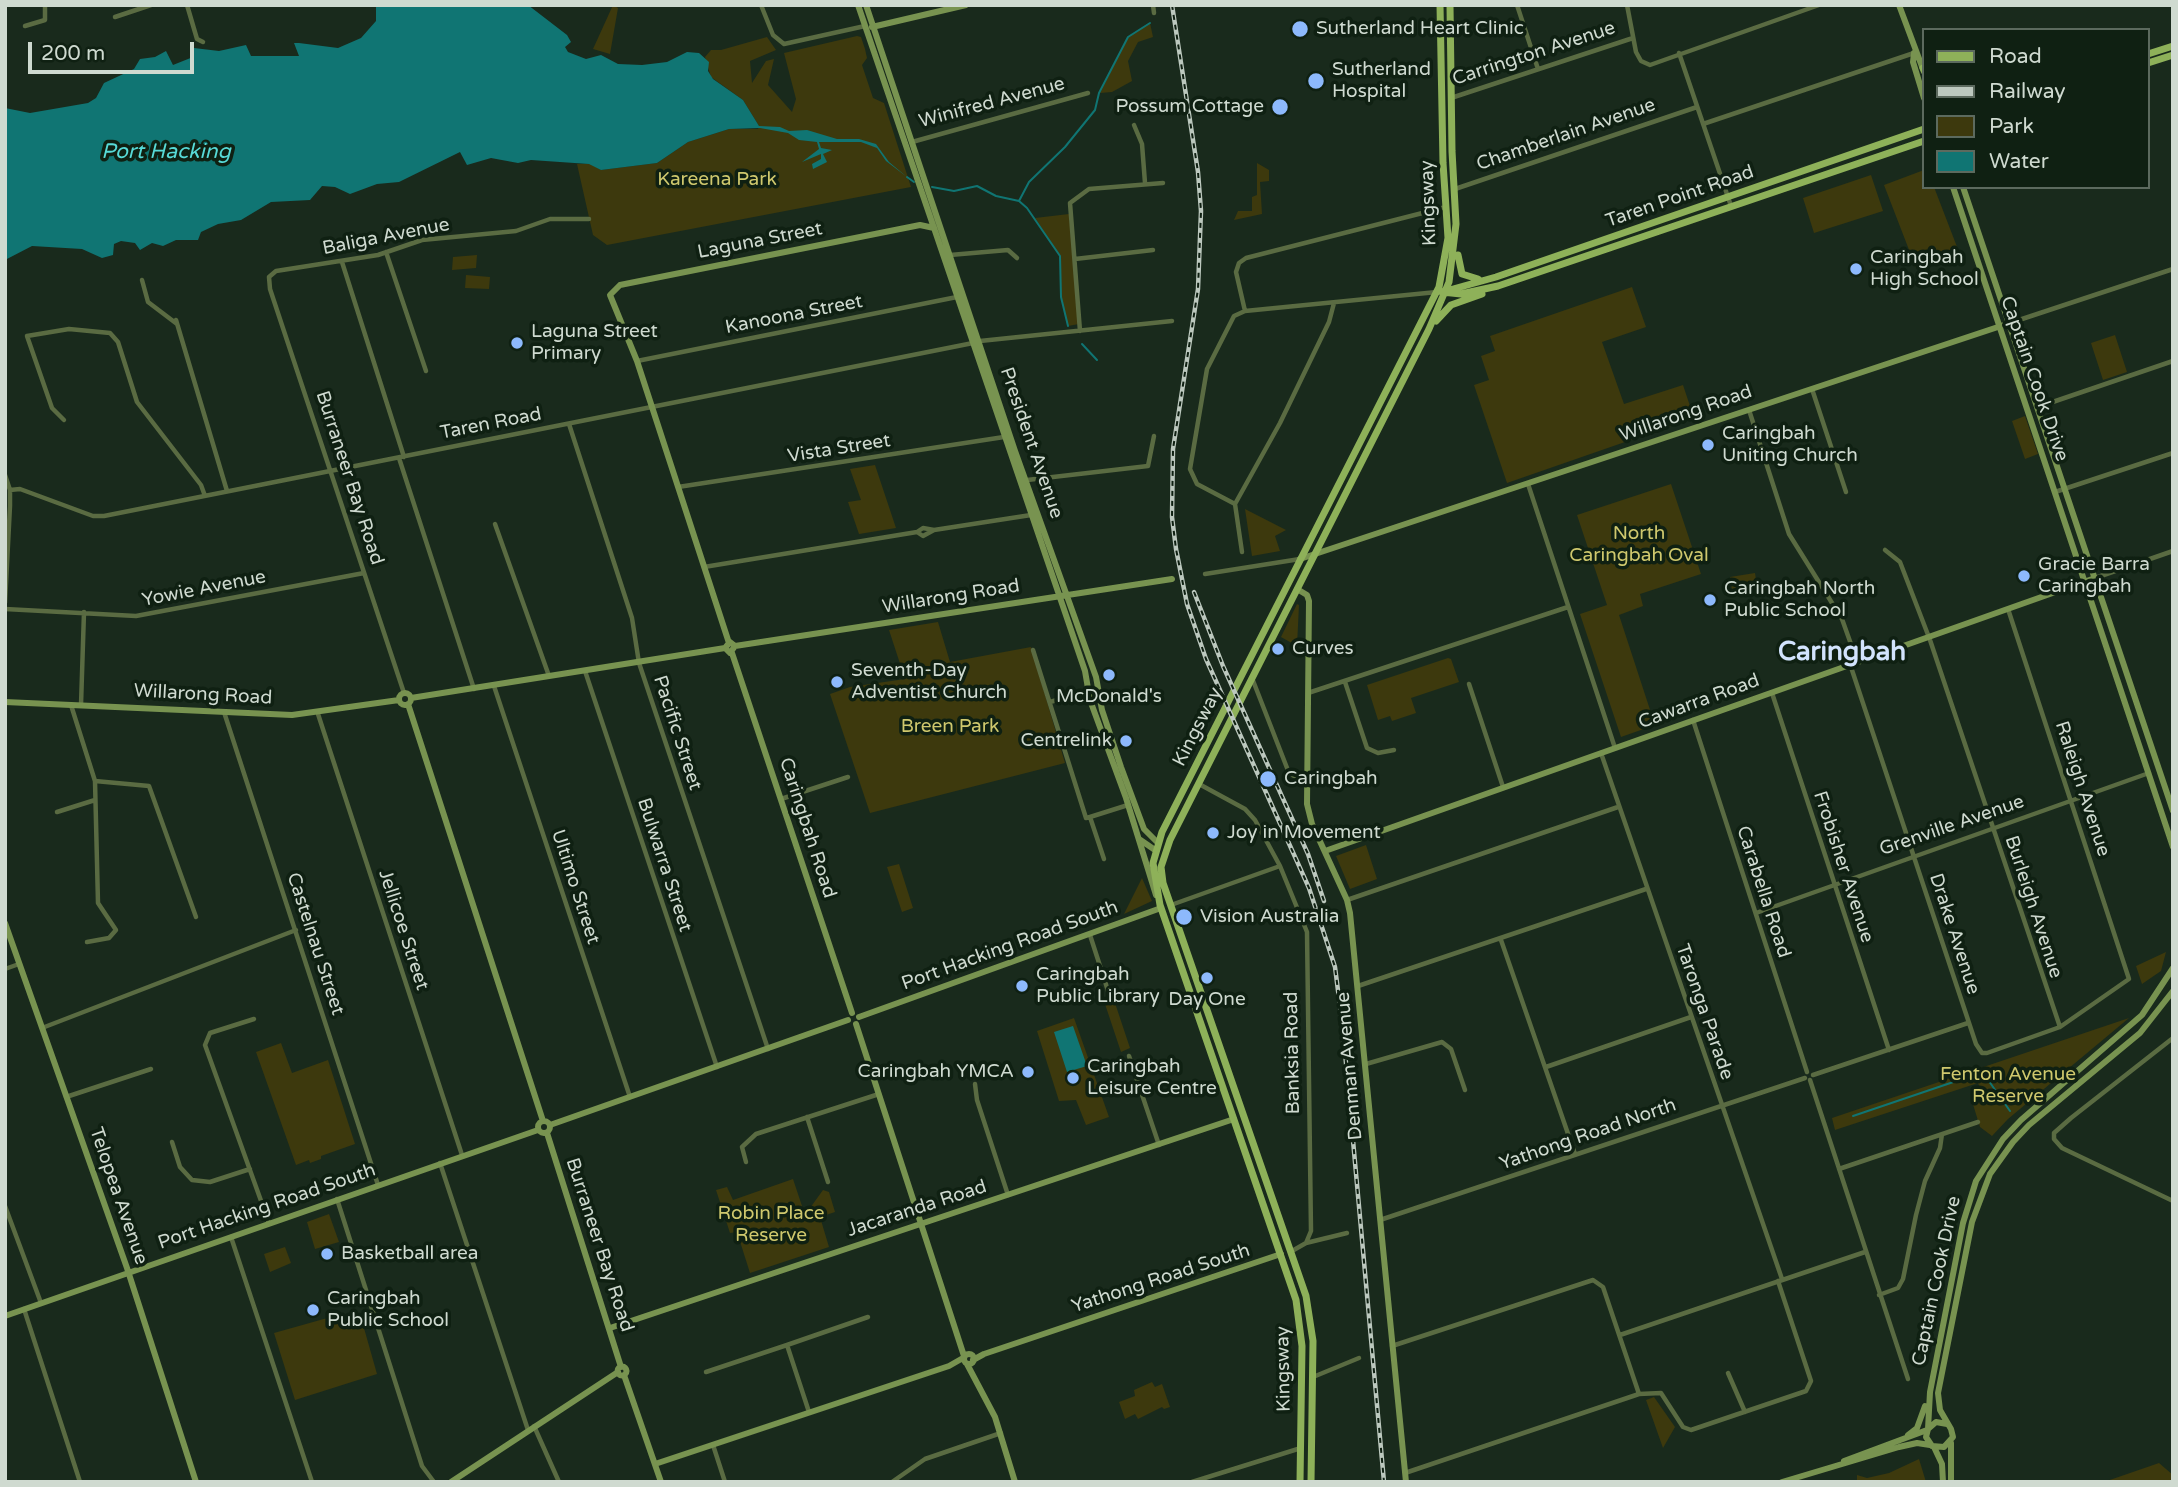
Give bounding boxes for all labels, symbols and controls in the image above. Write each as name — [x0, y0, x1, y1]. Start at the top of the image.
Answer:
street label: Carrington Avenue — [1450, 17, 1618, 91]
place label: Sutherland Heart Clinic — [1316, 18, 1524, 40]
marker: Sutherland Heart Clinic — [1290, 19, 1310, 39]
scale bar — [32, 28, 198, 72]
legend — [1923, 28, 2150, 189]
text: 200 m — [41, 41, 105, 66]
text: Road — [1989, 44, 2042, 69]
place label: Sutherland Hospital — [1332, 59, 1431, 103]
marker: Sutherland Hospital — [1306, 71, 1326, 91]
street label: Winifred Avenue — [917, 73, 1067, 133]
text: Railway — [1989, 79, 2066, 104]
street label: Chamberlain Avenue — [1474, 94, 1658, 176]
place label: Possum Cottage — [1115, 96, 1264, 118]
marker: Possum Cottage — [1270, 97, 1290, 117]
text: Park — [1989, 114, 2034, 139]
water label: Port Hacking — [101, 139, 231, 165]
text: Water — [1989, 149, 2049, 174]
street label: Kingsway — [1416, 160, 1442, 246]
street label: Taren Point Road — [1603, 161, 1757, 233]
park label: Kareena Park — [657, 169, 777, 191]
street label: Baliga Avenue — [321, 214, 451, 260]
street label: Laguna Street — [696, 218, 824, 264]
place label: Caringbah High School — [1870, 247, 1979, 291]
marker: Caringbah High School — [1848, 261, 1864, 277]
street label: Kanoona Street — [723, 290, 865, 340]
street label: Captain Cook Drive — [1995, 293, 2073, 465]
place label: Laguna Street Primary — [531, 321, 658, 365]
marker: Laguna Street Primary — [509, 335, 525, 351]
street label: President Avenue — [994, 364, 1068, 522]
street label: Willarong Road — [1617, 381, 1755, 447]
street label: Burraneer Bay Road — [310, 388, 388, 568]
street label: Taren Road — [438, 403, 544, 445]
place label: Caringbah Uniting Church — [1722, 423, 1858, 467]
street label: Vista Street — [786, 430, 892, 468]
marker: Caringbah Uniting Church — [1700, 437, 1716, 453]
park label: North Caringbah Oval — [1569, 523, 1709, 567]
place label: Gracie Barra Caringbah — [2038, 554, 2150, 598]
street label: Yowie Avenue — [140, 566, 268, 612]
marker: Gracie Barra Caringbah — [2016, 568, 2032, 584]
street label: Willarong Road — [881, 575, 1021, 619]
place label: Caringbah North Public School — [1724, 578, 1875, 622]
marker: Caringbah North Public School — [1702, 592, 1718, 608]
district label: Caringbah — [1778, 637, 1906, 669]
place label: Curves — [1292, 638, 1354, 660]
marker: Curves — [1270, 641, 1286, 657]
place label: Seventh-Day Adventist Church — [851, 660, 1007, 704]
marker: McDonald's — [1101, 667, 1117, 683]
street label: Cawarra Road — [1635, 670, 1763, 734]
street label: Pacific Street — [648, 673, 706, 793]
marker: Seventh-Day Adventist Church — [829, 674, 845, 690]
street label: Willarong Road — [133, 680, 273, 710]
street label: Kingsway — [1168, 684, 1228, 770]
place label: McDonald's — [1056, 686, 1162, 708]
park label: Breen Park — [901, 716, 999, 738]
street label: Raleigh Avenue — [2049, 718, 2115, 860]
place label: Centrelink — [1021, 730, 1112, 752]
marker: Centrelink — [1118, 733, 1134, 749]
street label: Caringbah Road — [774, 755, 840, 901]
place label: Caringbah — [1284, 768, 1378, 790]
marker: Caringbah — [1258, 769, 1278, 789]
street label: Frobisher Avenue — [1808, 788, 1878, 946]
street label: Grenville Avenue — [1877, 791, 2027, 861]
street label: Bulwarra Street — [632, 795, 696, 935]
place label: Joy in Movement — [1227, 822, 1381, 844]
street label: Carabella Road — [1731, 823, 1795, 961]
marker: Joy in Movement — [1205, 825, 1221, 841]
street label: Ultimo Street — [546, 827, 604, 947]
street label: Burleigh Avenue — [1999, 833, 2067, 981]
street label: Jellicoe Street — [373, 867, 433, 993]
street label: Castelnau Street — [281, 870, 349, 1018]
street label: Drake Avenue — [1924, 871, 1984, 997]
street label: Port Hacking Road South — [899, 896, 1121, 996]
place label: Vision Australia — [1200, 906, 1340, 928]
marker: Vision Australia — [1174, 907, 1194, 927]
street label: Taronga Parade — [1670, 941, 1738, 1083]
place label: Caringbah Public Library — [1036, 964, 1160, 1008]
marker: Day One — [1199, 970, 1215, 986]
marker: Caringbah Public Library — [1014, 978, 1030, 994]
place label: Day One — [1168, 989, 1246, 1011]
street label: Banksia Road — [1281, 991, 1305, 1115]
street label: Denman Avenue — [1332, 991, 1368, 1141]
place label: Caringbah Leisure Centre — [1087, 1056, 1217, 1100]
place label: Caringbah YMCA — [857, 1061, 1014, 1083]
marker: Caringbah YMCA — [1020, 1064, 1036, 1080]
park label: Fenton Avenue Reserve — [1940, 1064, 2076, 1108]
marker: Caringbah Leisure Centre — [1065, 1070, 1081, 1086]
street label: Yathong Road North — [1497, 1094, 1679, 1176]
street label: Telopea Avenue — [84, 1124, 152, 1268]
street label: Burraneer Bay Road — [560, 1155, 638, 1335]
street label: Port Hacking Road South — [155, 1159, 379, 1255]
street label: Jacaranda Road — [844, 1176, 990, 1242]
street label: Captain Cook Drive — [1908, 1194, 1966, 1368]
park label: Robin Place Reserve — [717, 1203, 825, 1247]
street label: Yathong Road South — [1069, 1239, 1253, 1319]
place label: Basketball area — [341, 1243, 478, 1265]
marker: Basketball area — [319, 1246, 335, 1262]
place label: Caringbah Public School — [327, 1288, 449, 1332]
marker: Caringbah Public School — [305, 1302, 321, 1318]
street label: Kingsway — [1272, 1326, 1296, 1412]

